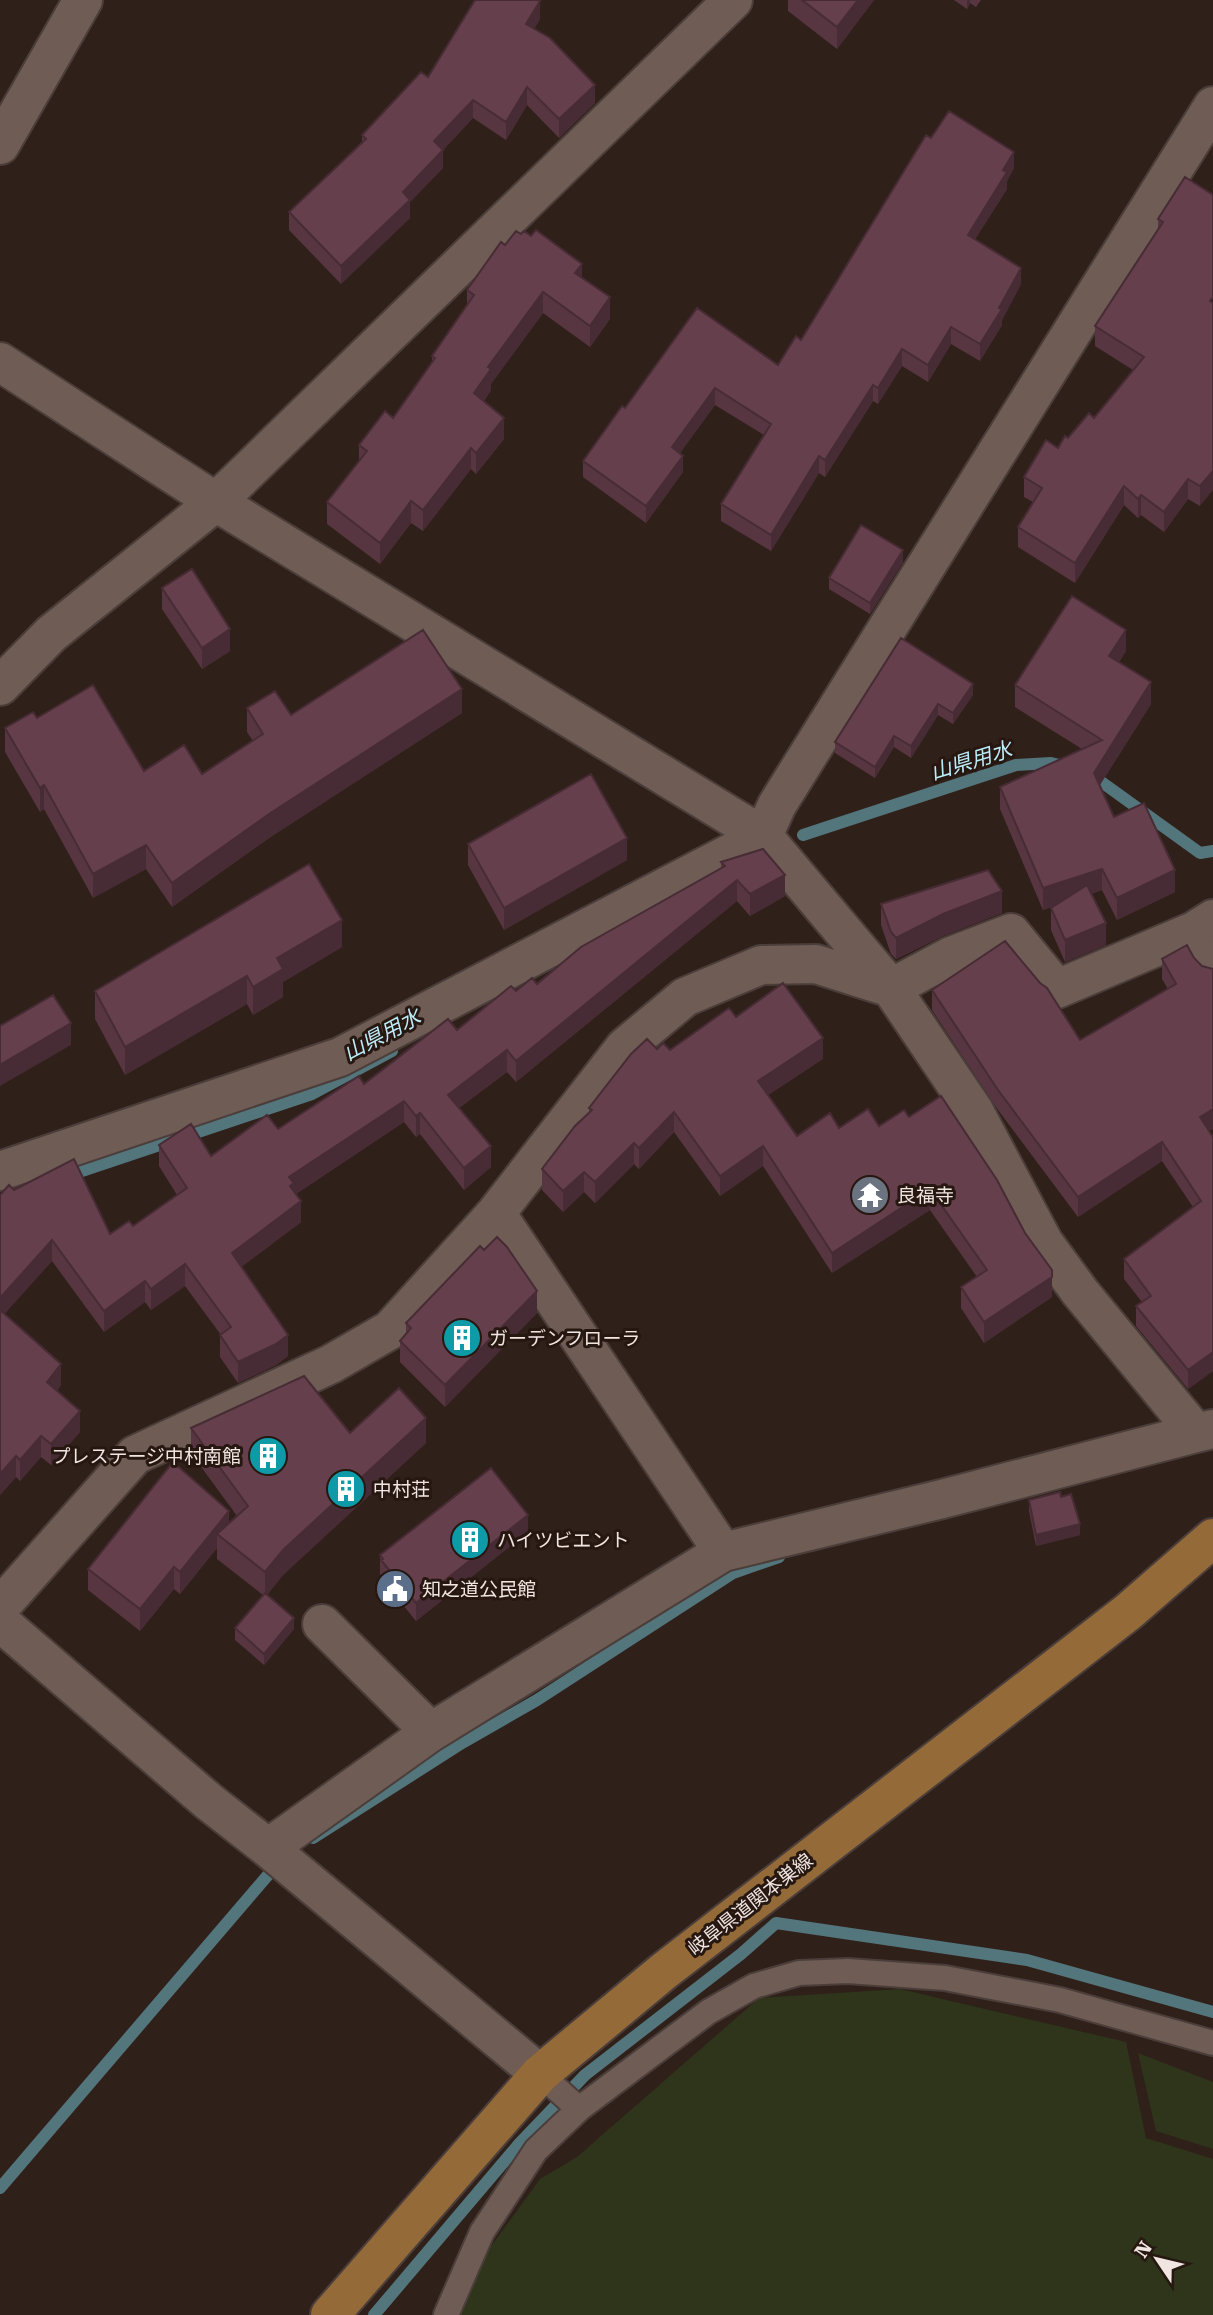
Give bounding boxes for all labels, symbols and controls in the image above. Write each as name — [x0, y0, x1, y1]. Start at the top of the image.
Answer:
water label: 山県用水 — [927, 737, 1017, 785]
water label: 山県用水 — [339, 1004, 426, 1065]
temple icon: 良福寺 — [849, 1174, 891, 1216]
place label: 良福寺 — [897, 1184, 954, 1207]
building icon: ガーデンフローラ — [441, 1317, 483, 1359]
place label: ガーデンフローラ — [489, 1327, 640, 1350]
building icon: プレステージ中村南館 — [247, 1435, 289, 1477]
place label: プレステージ中村南館 — [51, 1445, 241, 1468]
building icon: 中村荘 — [325, 1468, 367, 1510]
place label: 中村荘 — [373, 1478, 430, 1501]
building icon: ハイツビエント — [449, 1519, 491, 1561]
place label: ハイツビエント — [497, 1529, 630, 1552]
public building icon: 知之道公民館 — [374, 1568, 416, 1610]
place label: 知之道公民館 — [422, 1578, 536, 1601]
street label: 岐阜県道関本巣線 — [683, 1849, 817, 1960]
north arrow — [1122, 2224, 1192, 2294]
text: N — [1130, 2237, 1157, 2262]

